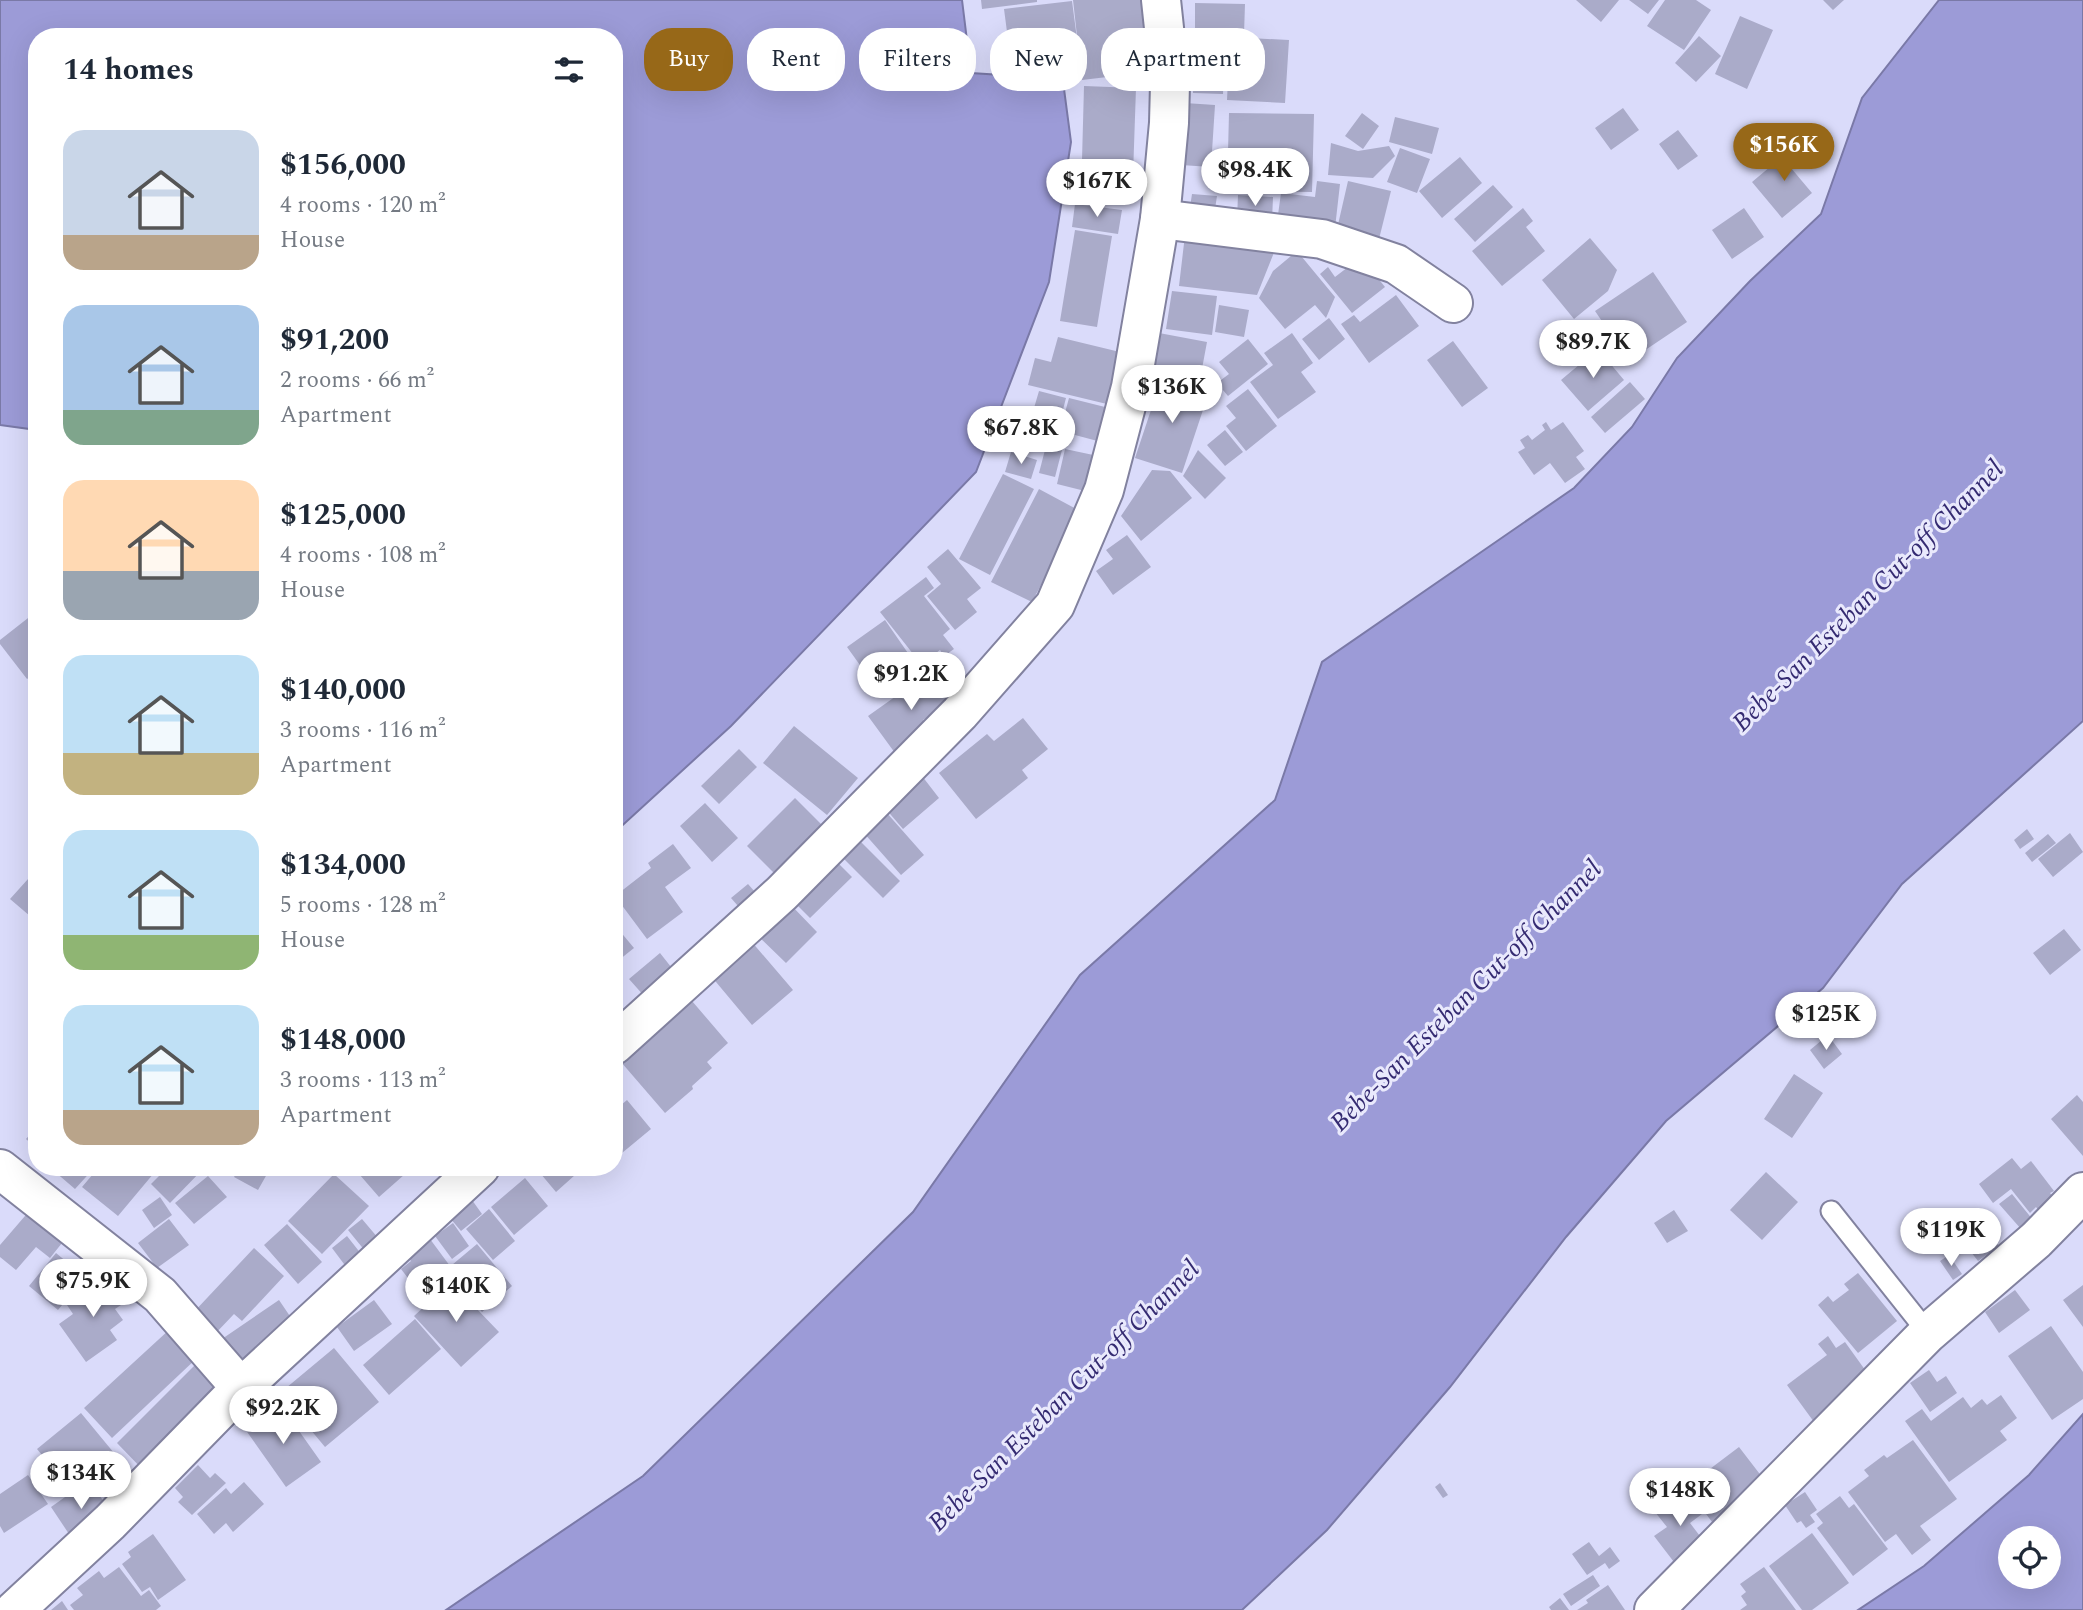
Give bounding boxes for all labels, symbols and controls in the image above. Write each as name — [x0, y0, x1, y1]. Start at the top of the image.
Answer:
chip: Buy — [644, 28, 733, 91]
chip: Rent — [747, 28, 845, 91]
chip: Filters — [859, 28, 976, 91]
chip: New — [990, 28, 1087, 91]
chip: Apartment — [1101, 28, 1265, 91]
text: 14 homes — [63, 47, 194, 93]
icon: filters — [550, 51, 588, 89]
pin: $156K — [1735, 124, 1833, 183]
text: $156K — [1749, 128, 1819, 163]
text: $156,000 — [280, 142, 406, 188]
pin: $98.4K — [1198, 148, 1312, 208]
text: $98.4K — [1217, 153, 1293, 188]
icon: home — [119, 158, 203, 242]
pin: $167K — [1048, 160, 1146, 219]
text: $167K — [1062, 164, 1132, 199]
text: 4 rooms · 120 m² — [280, 188, 446, 223]
text: House — [280, 223, 345, 258]
text: $91,200 — [280, 317, 389, 363]
pin: $89.7K — [1536, 320, 1650, 380]
text: $89.7K — [1555, 325, 1631, 360]
icon: home — [119, 333, 203, 417]
text: 2 rooms · 66 m² — [280, 363, 434, 398]
pin: $136K — [1123, 366, 1221, 425]
text: $136K — [1137, 370, 1207, 405]
text: Apartment — [280, 398, 392, 433]
pin: $67.8K — [964, 406, 1078, 466]
text: $67.8K — [983, 411, 1059, 446]
water label: Bebe-San Esteban Cut-off Channel — [1723, 450, 2014, 741]
text: $125,000 — [280, 492, 406, 538]
icon: home — [119, 508, 203, 592]
text: 4 rooms · 108 m² — [280, 538, 446, 573]
text: House — [280, 573, 345, 608]
pin: $91.2K — [854, 652, 968, 712]
text: $91.2K — [873, 657, 949, 692]
text: $140,000 — [280, 667, 406, 713]
icon: home — [119, 683, 203, 767]
text: 3 rooms · 116 m² — [280, 713, 446, 748]
text: Apartment — [280, 748, 392, 783]
text: $134,000 — [280, 842, 406, 888]
water label: Bebe-San Esteban Cut-off Channel — [1321, 850, 1612, 1141]
icon: home — [119, 858, 203, 942]
text: 5 rooms · 128 m² — [280, 888, 446, 923]
text: House — [280, 923, 345, 958]
pin: $125K — [1777, 992, 1875, 1052]
text: $125K — [1791, 997, 1861, 1032]
text: $148,000 — [280, 1017, 406, 1063]
icon: home — [119, 1033, 203, 1117]
text: 3 rooms · 113 m² — [280, 1063, 446, 1098]
text: Apartment — [280, 1098, 392, 1133]
pin: $119K — [1902, 1208, 2000, 1268]
text: $119K — [1916, 1213, 1986, 1248]
water label: Bebe-San Esteban Cut-off Channel — [919, 1250, 1210, 1541]
pin: $75.9K — [36, 1260, 150, 1319]
text: $75.9K — [55, 1264, 131, 1299]
pin: $140K — [407, 1264, 505, 1324]
text: $140K — [421, 1269, 491, 1304]
pin: $92.2K — [226, 1386, 340, 1446]
text: $92.2K — [245, 1391, 321, 1426]
pin: $134K — [32, 1452, 130, 1511]
text: $134K — [46, 1456, 116, 1491]
pin: $148K — [1631, 1468, 1729, 1528]
text: $148K — [1645, 1473, 1715, 1508]
map controls — [1998, 1526, 2061, 1589]
button: locate — [1998, 1526, 2061, 1589]

